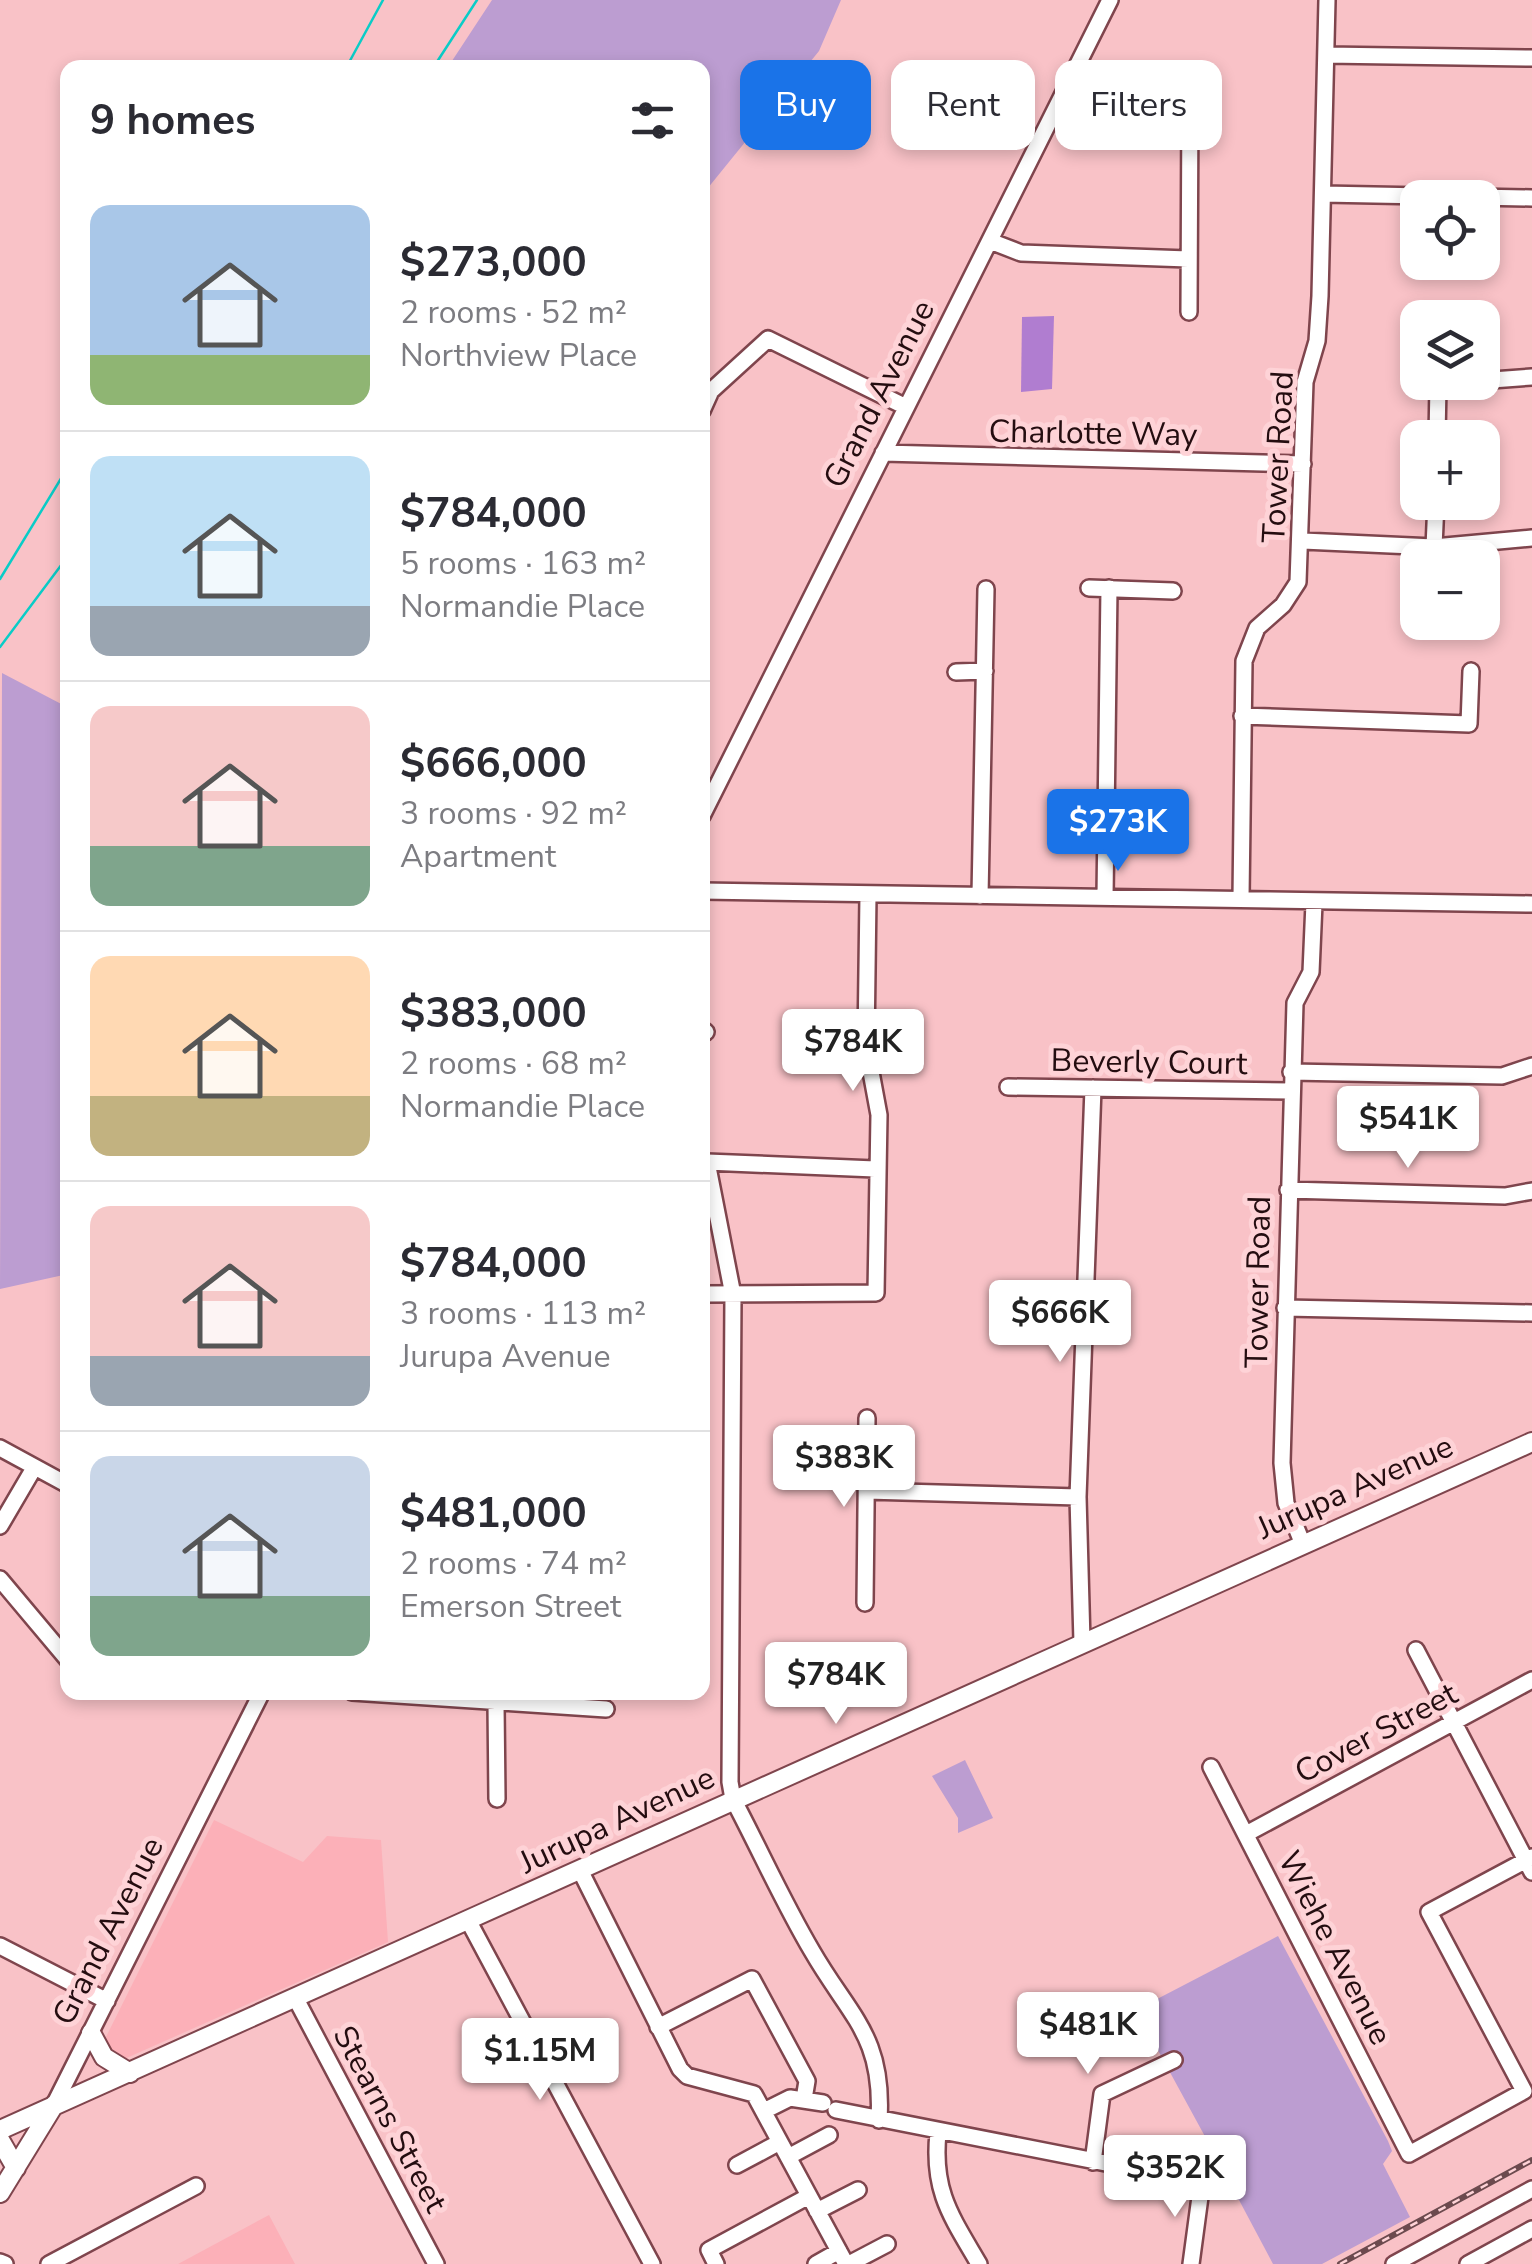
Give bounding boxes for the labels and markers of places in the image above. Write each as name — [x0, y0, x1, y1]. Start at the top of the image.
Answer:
pin: $273K — [1048, 789, 1188, 874]
pin: $784K — [783, 1009, 923, 1094]
pin: $541K — [1338, 1086, 1478, 1171]
pin: $666K — [990, 1280, 1130, 1365]
pin: $383K — [774, 1425, 914, 1510]
pin: $784K — [766, 1642, 906, 1727]
pin: $481K — [1018, 1992, 1158, 2077]
pin: $1.15M — [459, 2018, 621, 2103]
pin: $352K — [1105, 2135, 1245, 2220]

